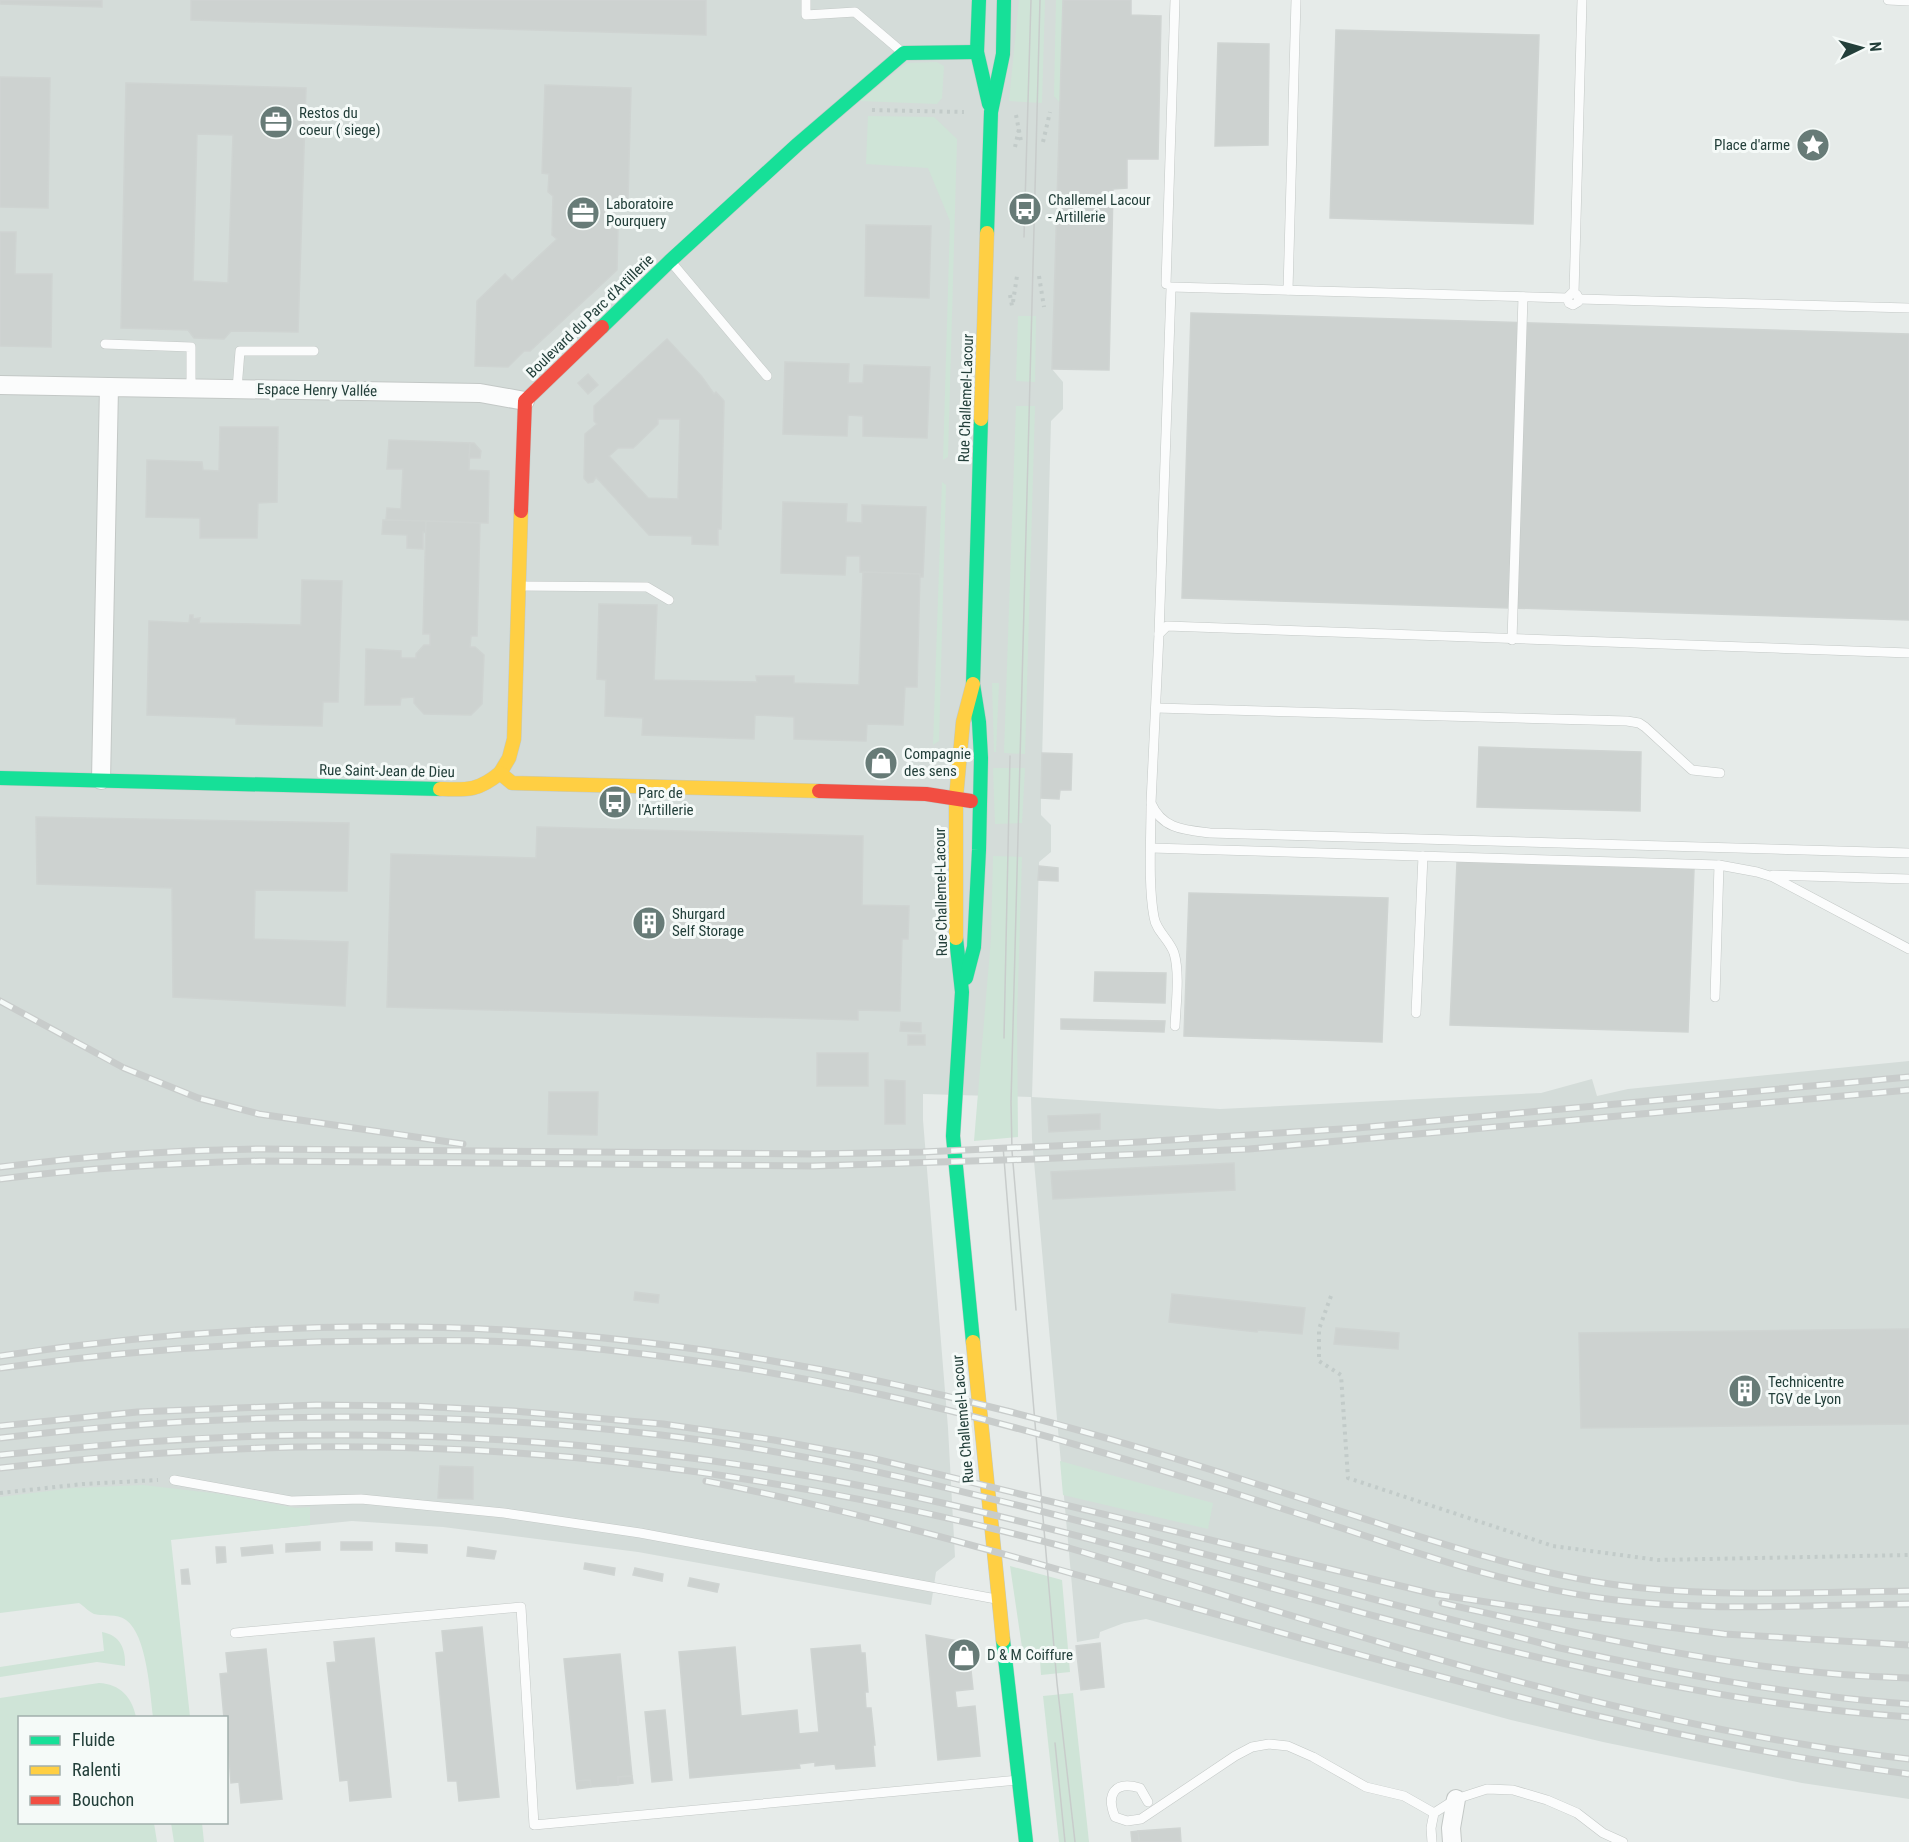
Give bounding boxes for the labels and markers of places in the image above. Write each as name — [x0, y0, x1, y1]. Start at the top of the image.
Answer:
office icon: Restos du coeur ( siege) — [258, 104, 294, 140]
place label: Restos du coeur ( siege) — [299, 104, 380, 139]
place icon: Place d'arme — [1795, 127, 1831, 163]
place label: Place d'arme — [1714, 136, 1790, 154]
bus stop icon: Challemel Lacour - Artillerie — [1007, 191, 1043, 227]
place label: Challemel Lacour - Artillerie — [1048, 191, 1151, 226]
office icon: Laboratoire Pourquery — [565, 195, 601, 231]
place label: Laboratoire Pourquery — [606, 195, 673, 230]
shop icon: Compagnie des sens — [863, 745, 899, 781]
place label: Compagnie des sens — [904, 745, 971, 780]
bus stop icon: Parc de l'Artillerie — [597, 784, 633, 820]
place label: Parc de l'Artillerie — [638, 784, 694, 819]
building icon: Shurgard Self Storage — [631, 905, 667, 941]
place label: Shurgard Self Storage — [672, 905, 744, 940]
building icon: Technicentre TGV de Lyon — [1727, 1373, 1763, 1409]
place label: Technicentre TGV de Lyon — [1768, 1373, 1844, 1408]
shop icon: D & M Coiffure — [946, 1637, 982, 1673]
place label: D & M Coiffure — [987, 1646, 1073, 1664]

